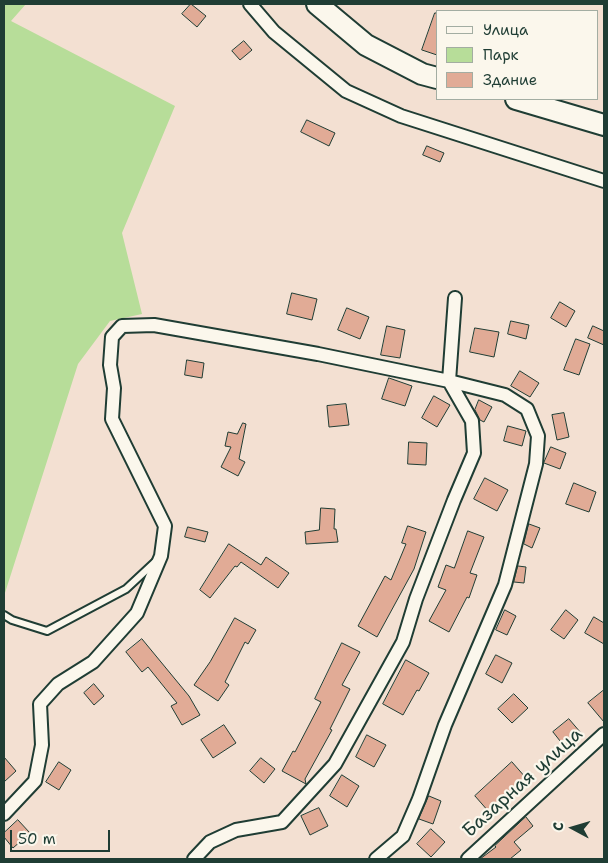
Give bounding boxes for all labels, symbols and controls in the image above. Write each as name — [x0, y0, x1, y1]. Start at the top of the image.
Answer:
legend — [436, 10, 598, 100]
text: Улица — [483, 20, 528, 40]
text: Парк — [483, 45, 519, 65]
text: Здание — [483, 70, 537, 90]
street label: Базарная улица — [458, 723, 588, 843]
north arrow — [548, 803, 598, 853]
scale bar — [12, 820, 112, 852]
text: С — [549, 821, 567, 832]
text: 50 m — [18, 829, 56, 849]

